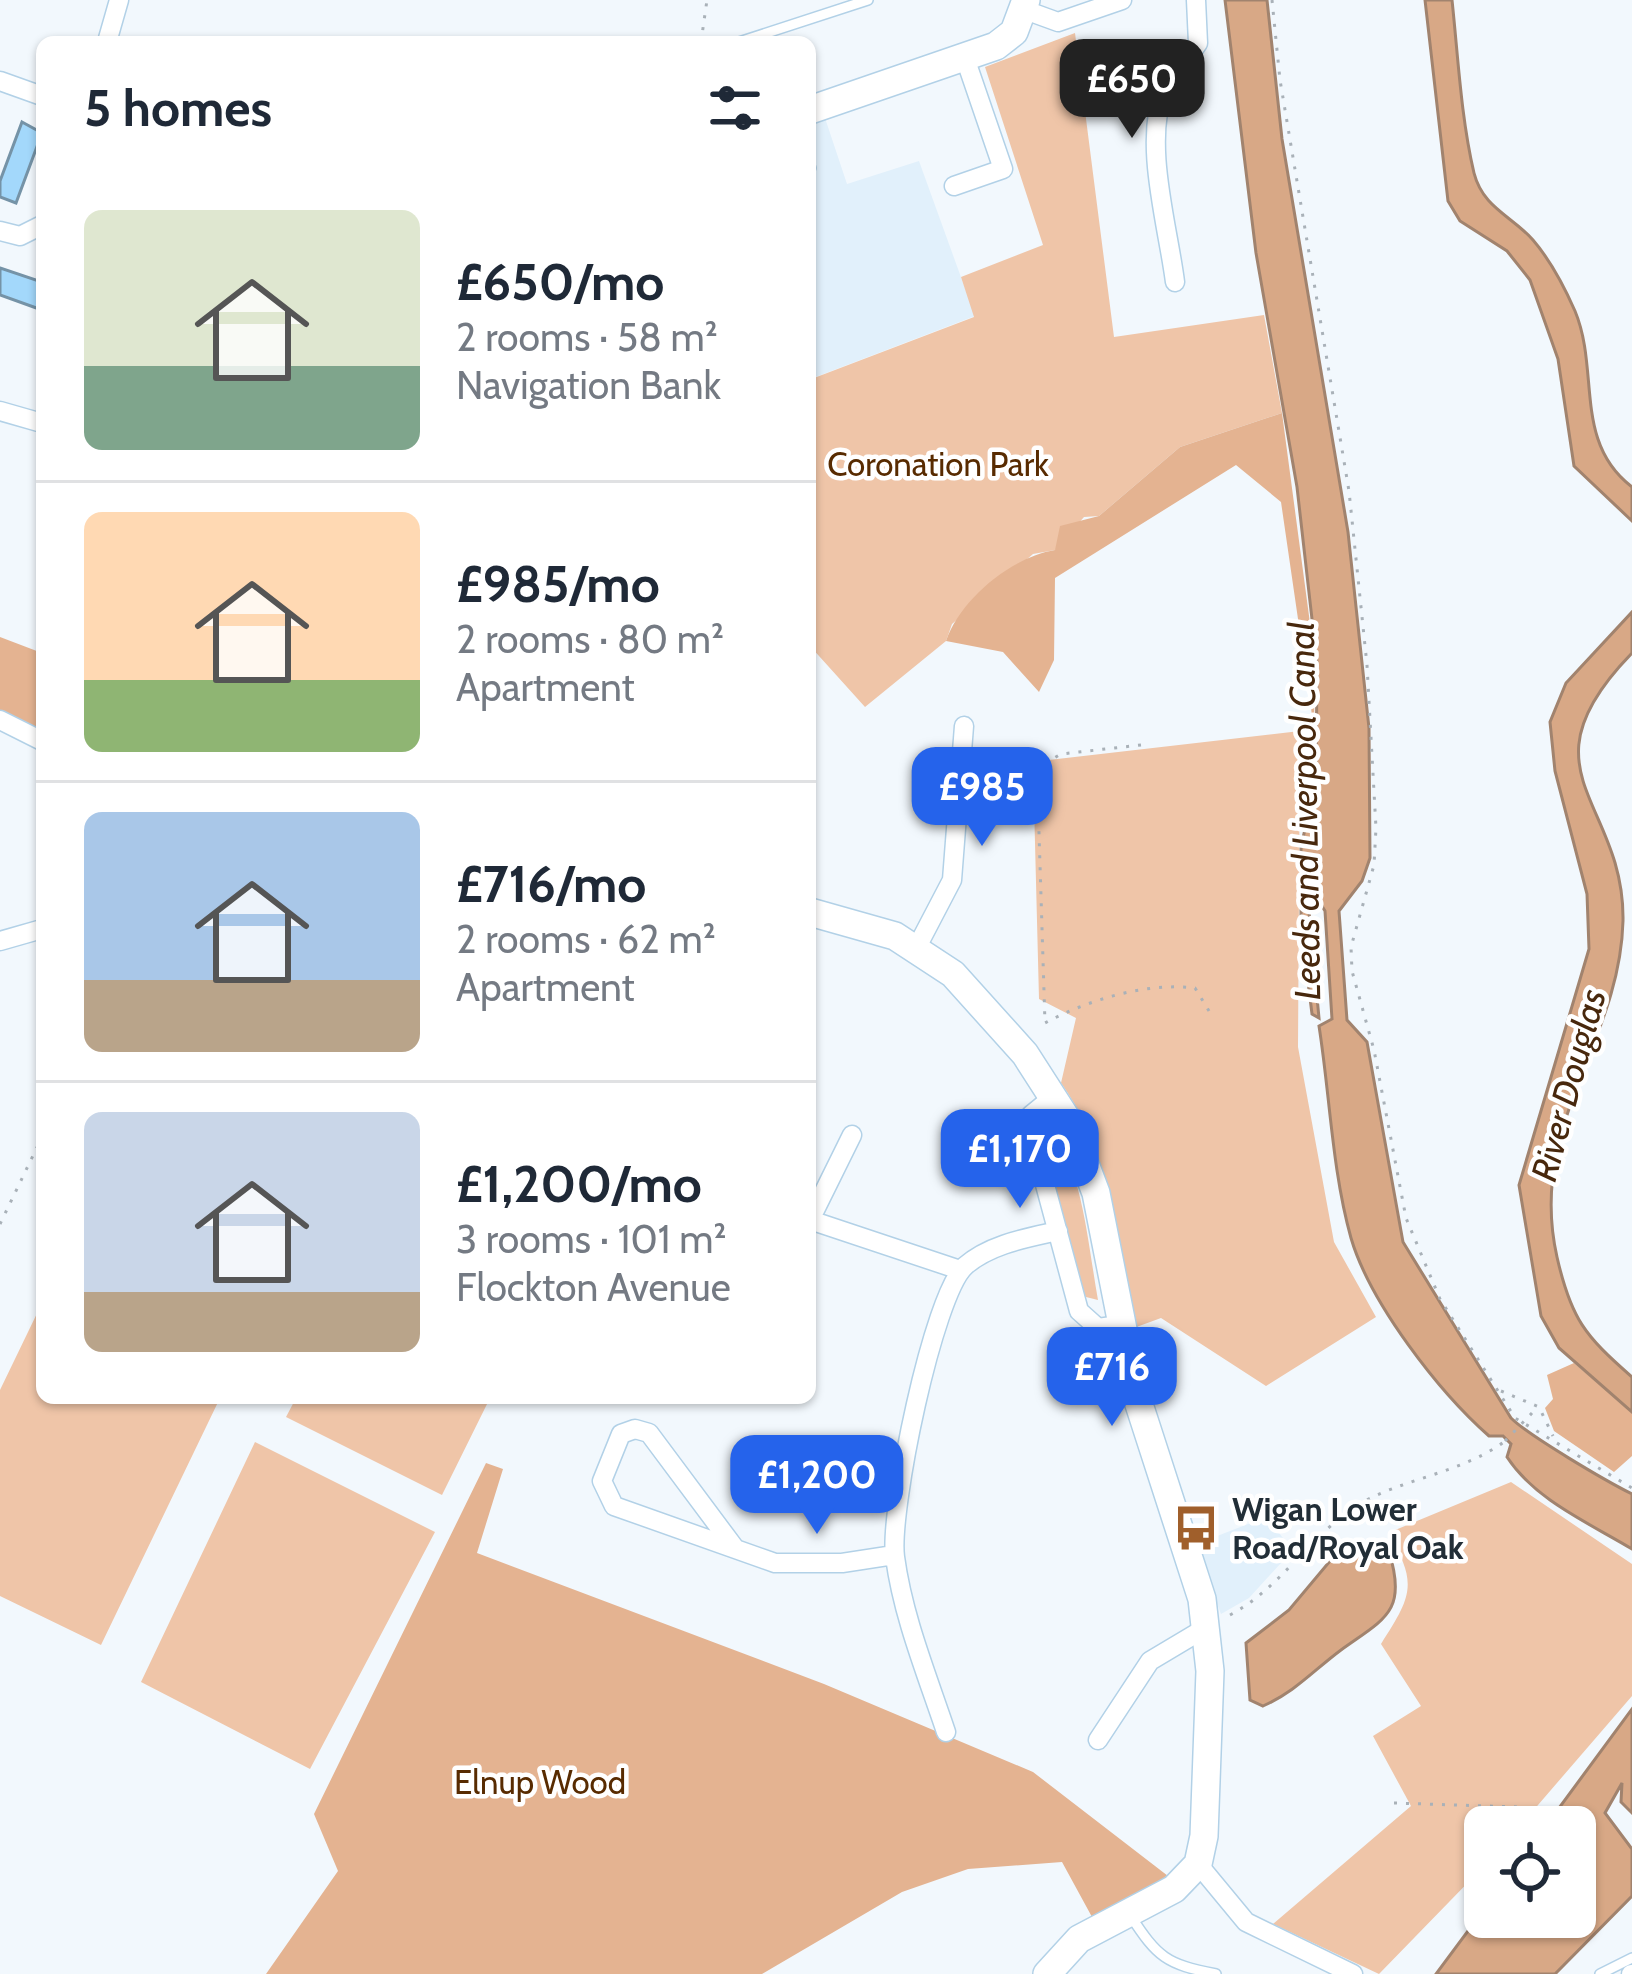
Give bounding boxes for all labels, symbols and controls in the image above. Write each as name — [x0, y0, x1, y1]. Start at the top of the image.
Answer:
pin: £650 — [1061, 39, 1203, 141]
text: £650 — [1087, 54, 1177, 102]
icon: filters — [702, 75, 768, 141]
text: 5 homes — [84, 77, 272, 139]
text: £650/mo — [456, 251, 664, 313]
icon: home — [180, 258, 324, 402]
text: 2 rooms · 58 m² — [456, 313, 718, 361]
text: Navigation Bank — [456, 361, 721, 409]
park label: Coronation Park — [827, 444, 1049, 484]
text: £985/mo — [456, 553, 660, 615]
icon: home — [180, 560, 324, 704]
text: 2 rooms · 80 m² — [456, 615, 724, 663]
water label: Leeds and Liverpool Canal — [1279, 621, 1329, 1001]
text: Apartment — [456, 663, 635, 711]
pin: £985 — [911, 747, 1053, 849]
text: £985 — [939, 762, 1025, 810]
text: £716/mo — [456, 853, 646, 915]
icon: home — [180, 860, 324, 1004]
text: 2 rooms · 62 m² — [456, 915, 716, 963]
text: Apartment — [456, 963, 635, 1011]
water label: River Douglas — [1521, 984, 1615, 1186]
pin: £1,170 — [922, 1109, 1118, 1211]
text: £1,170 — [968, 1124, 1072, 1172]
text: £1,200/mo — [456, 1153, 702, 1215]
icon: home — [180, 1160, 324, 1304]
text: 3 rooms · 101 m² — [456, 1215, 726, 1263]
text: Flockton Avenue — [456, 1263, 731, 1311]
pin: £716 — [1041, 1327, 1183, 1429]
text: £716 — [1074, 1342, 1150, 1390]
pin: £1,200 — [719, 1435, 915, 1537]
text: £1,200 — [757, 1450, 877, 1498]
place label: Wigan Lower Road/Royal Oak — [1232, 1489, 1464, 1567]
bus stop icon: Wigan Lower Road/Royal Oak — [1171, 1503, 1221, 1553]
park label: Elnup Wood — [454, 1762, 626, 1802]
map controls — [1464, 1806, 1596, 1938]
button: locate — [1464, 1806, 1596, 1938]

